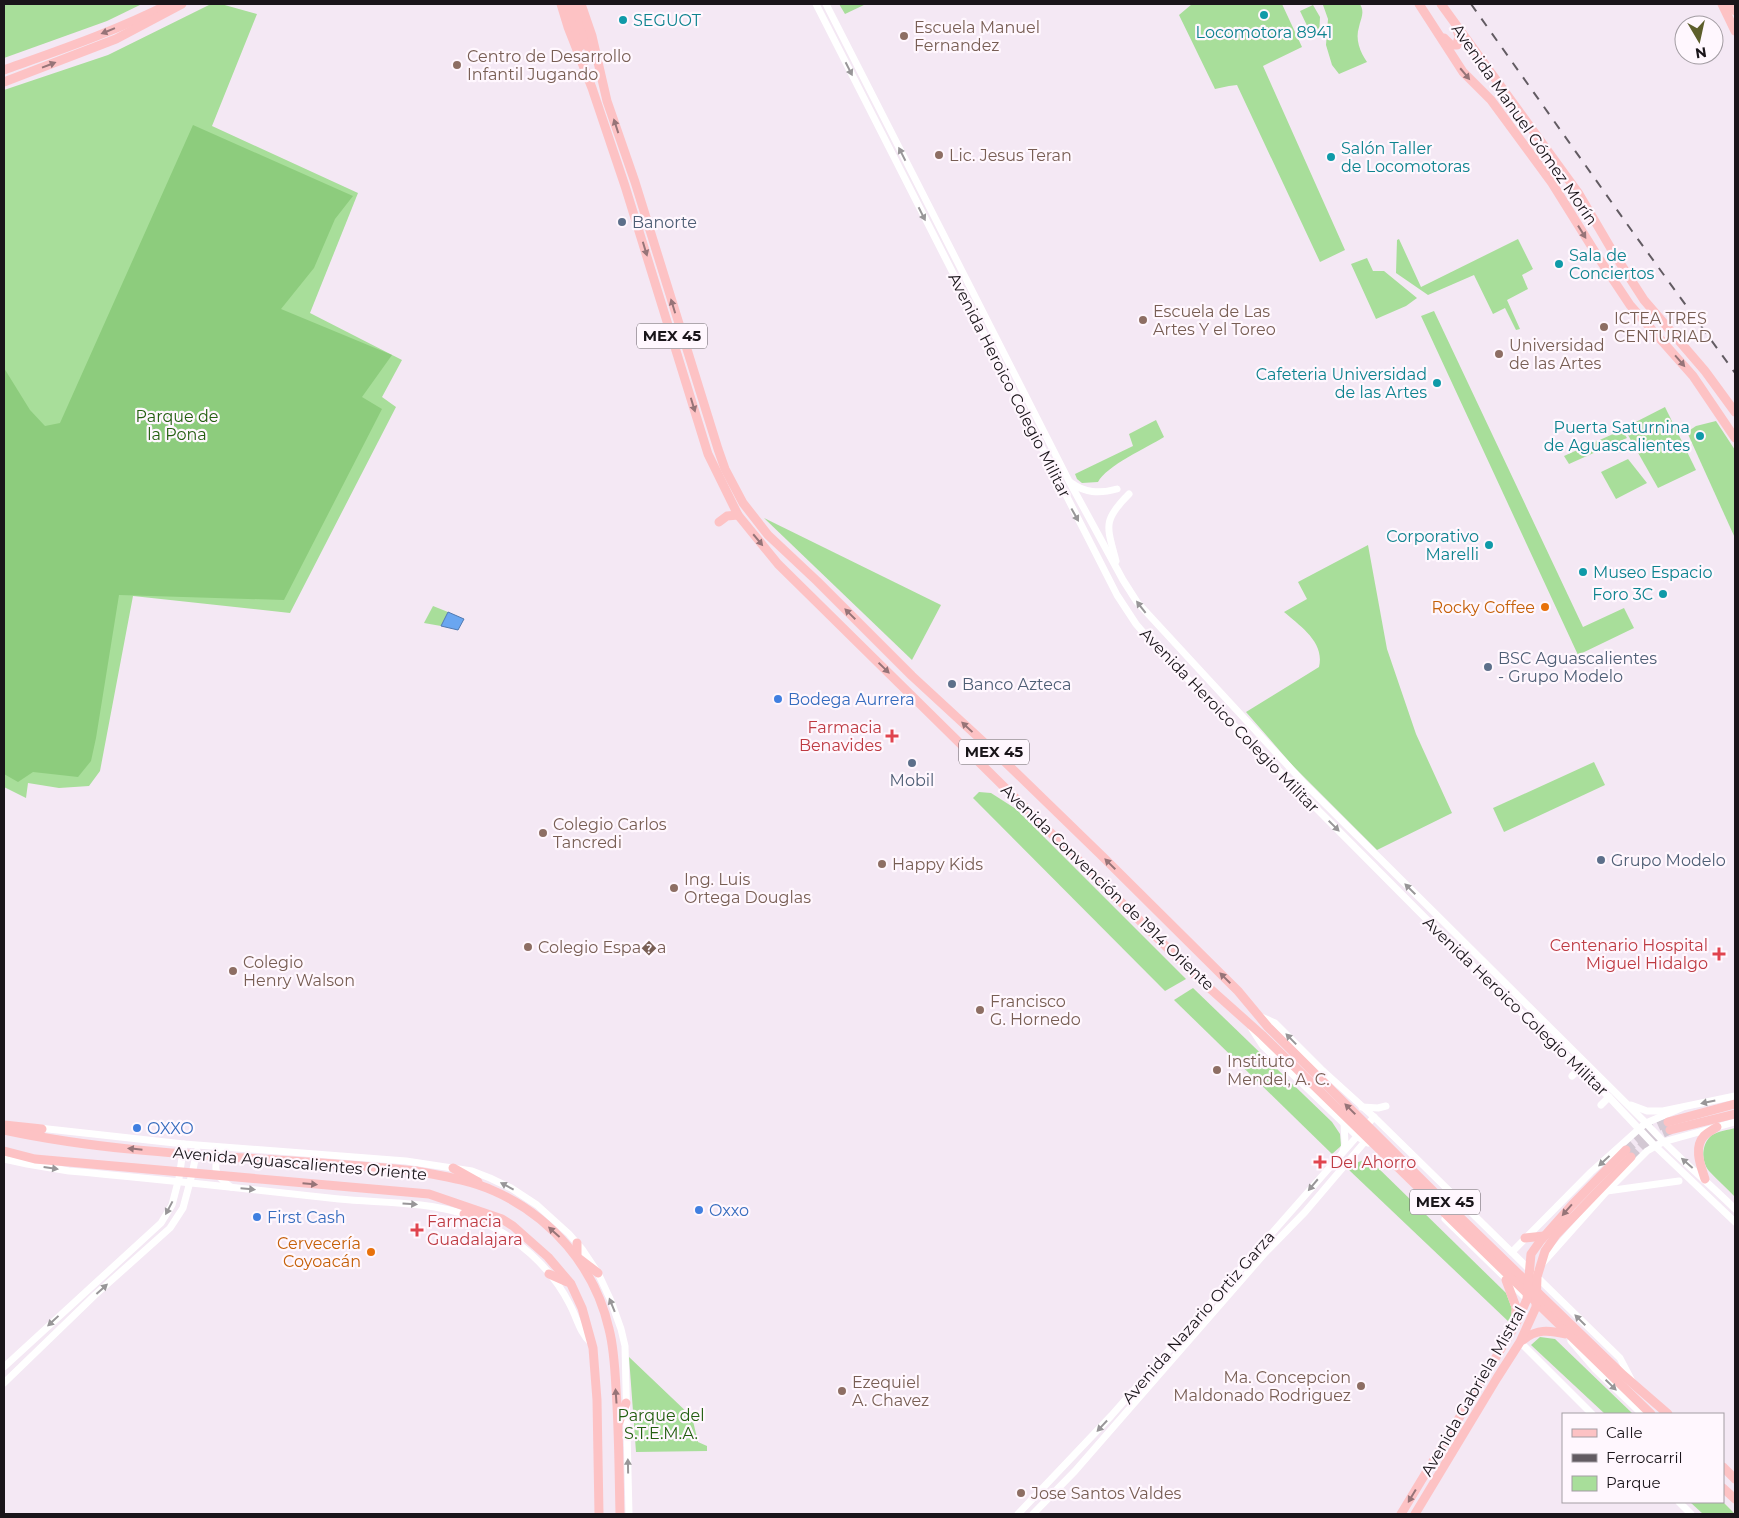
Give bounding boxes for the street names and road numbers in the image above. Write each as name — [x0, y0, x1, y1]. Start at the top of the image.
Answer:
street label: Avenida Manuel Gómez Morín — [1448, 20, 1602, 229]
street label: Avenida Heroico Colegio Militar — [944, 270, 1075, 501]
road number: MEX 45 — [637, 324, 707, 348]
street label: Avenida Heroico Colegio Militar — [1136, 624, 1323, 817]
road number: MEX 45 — [959, 740, 1029, 764]
street label: Avenida Convención de 1914 Oriente — [997, 780, 1218, 994]
street label: Avenida Heroico Colegio Militar — [1419, 913, 1612, 1100]
street label: Avenida Aguascalientes Oriente — [172, 1143, 428, 1184]
road number: MEX 45 — [1410, 1190, 1480, 1214]
street label: Avenida Nazario Ortiz Garza — [1118, 1227, 1279, 1408]
street label: Avenida Gabriela Mistral — [1417, 1303, 1530, 1480]

